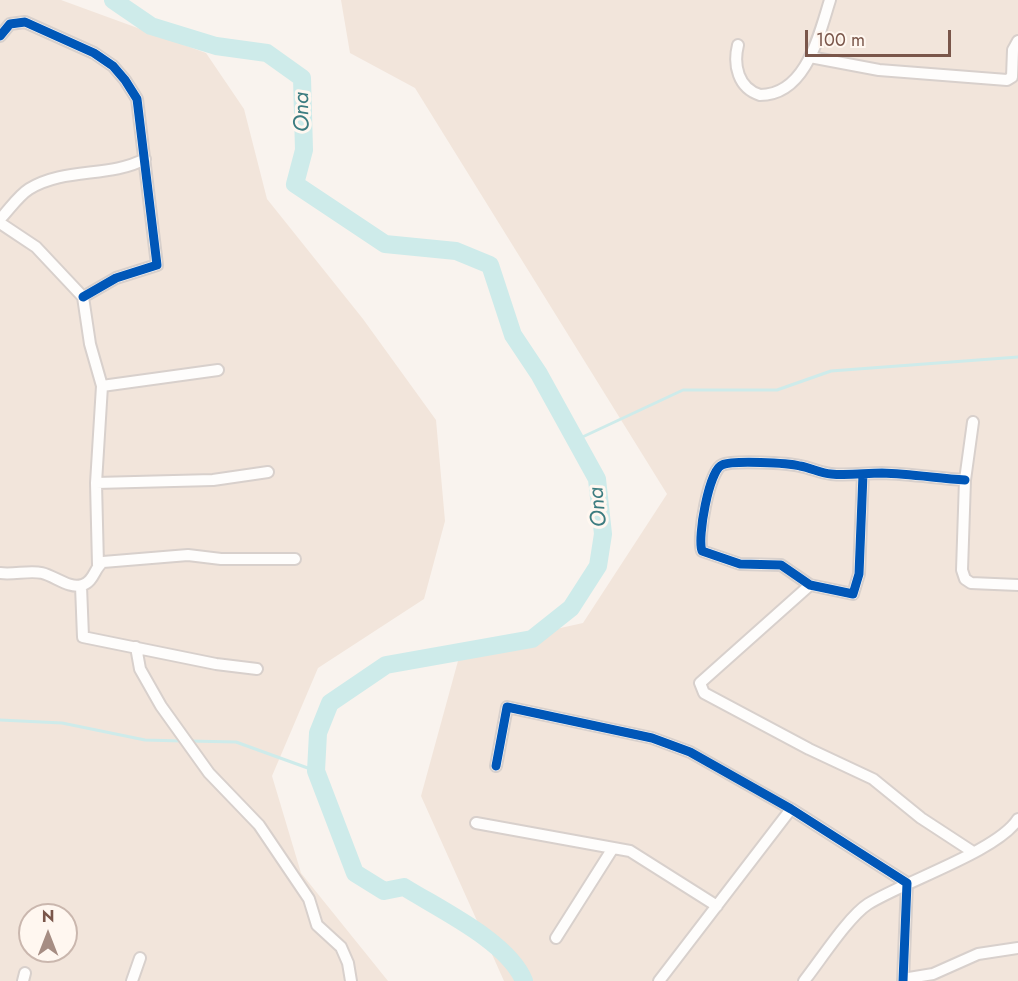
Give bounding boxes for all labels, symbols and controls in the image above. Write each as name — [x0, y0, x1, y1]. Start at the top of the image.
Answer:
scale bar — [808, 18, 954, 56]
text: 100 m — [816, 27, 865, 53]
water label: Ona — [289, 92, 317, 132]
water label: Ona — [584, 486, 614, 528]
north arrow — [18, 903, 78, 963]
text: N — [42, 905, 54, 928]

